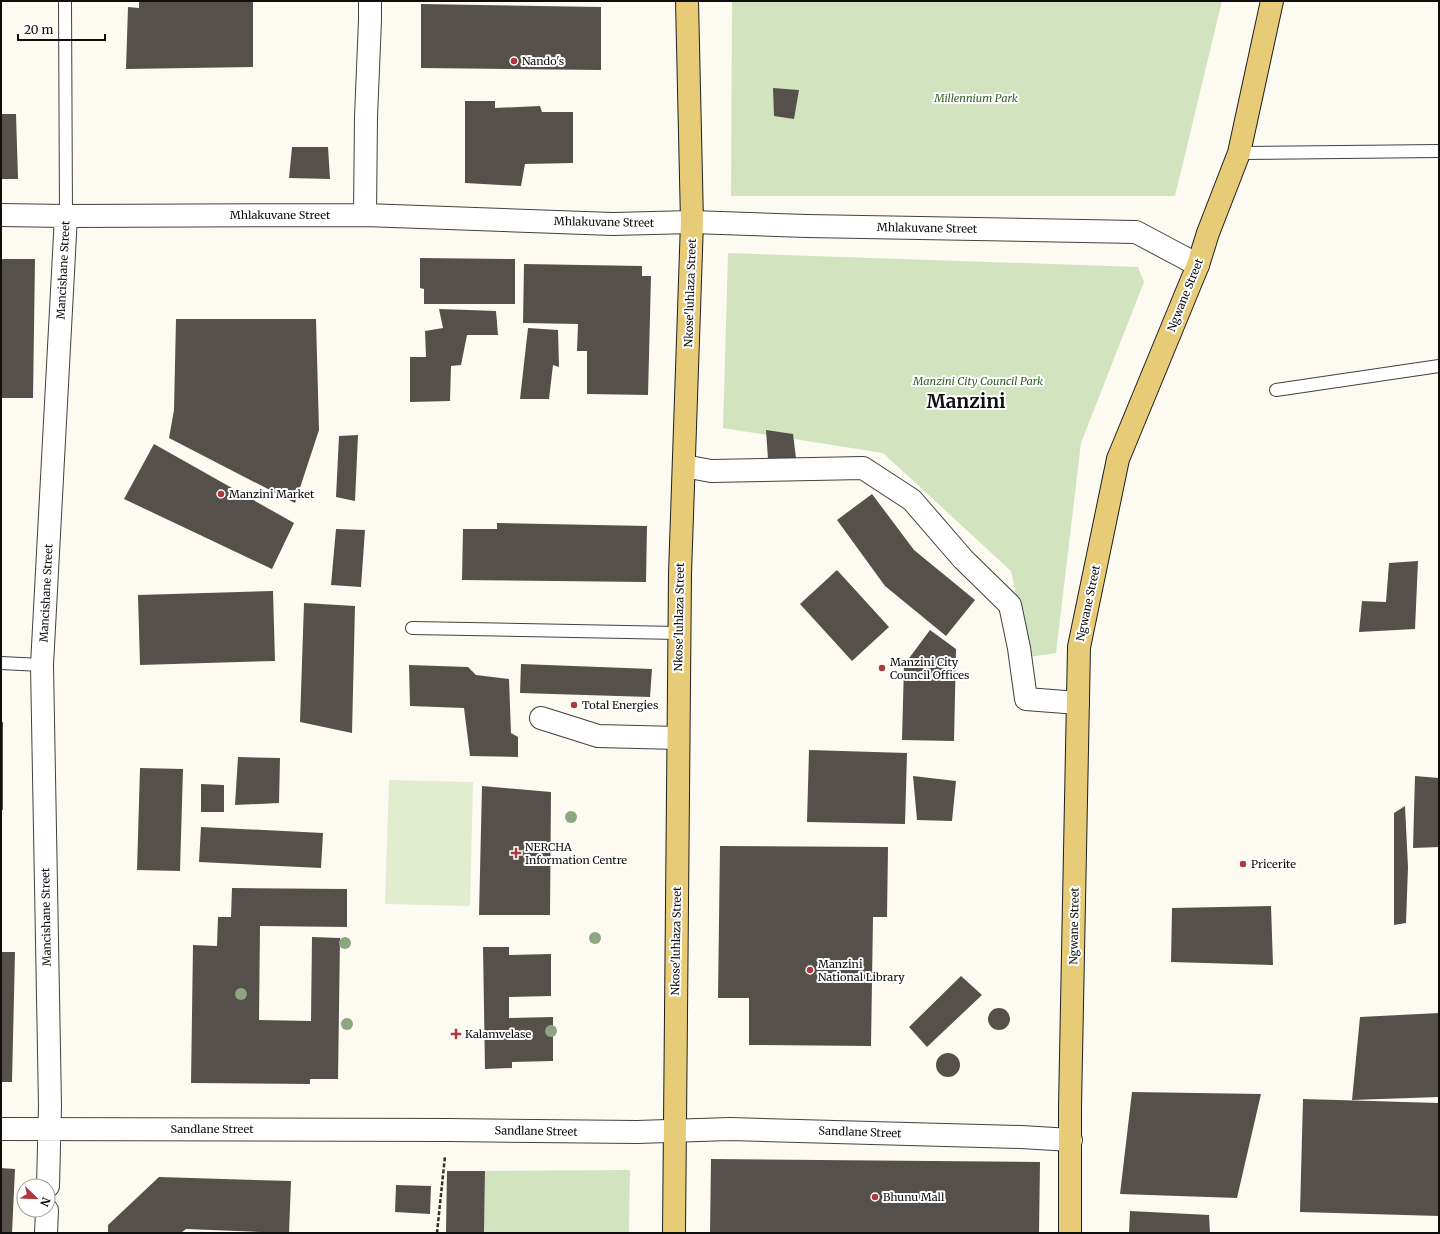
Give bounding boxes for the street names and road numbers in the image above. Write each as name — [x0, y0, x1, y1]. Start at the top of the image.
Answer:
street label: Mhlakuvane Street — [230, 208, 331, 222]
street label: Mhlakuvane Street — [554, 214, 655, 230]
street label: Mancishane Street — [53, 220, 73, 320]
street label: Mhlakuvane Street — [877, 220, 978, 236]
street label: Nkose'luhlaza Street — [681, 238, 699, 348]
street label: Ngwane Street — [1164, 256, 1206, 334]
street label: Mancishane Street — [36, 543, 56, 643]
street label: Nkose'luhlaza Street — [671, 562, 687, 672]
street label: Ngwane Street — [1073, 563, 1103, 642]
street label: Mancishane Street — [38, 867, 54, 966]
street label: Nkose'luhlaza Street — [668, 886, 684, 996]
street label: Ngwane Street — [1066, 886, 1082, 965]
street label: Sandlane Street — [170, 1122, 254, 1136]
street label: Sandlane Street — [494, 1123, 578, 1139]
street label: Sandlane Street — [818, 1124, 902, 1140]

